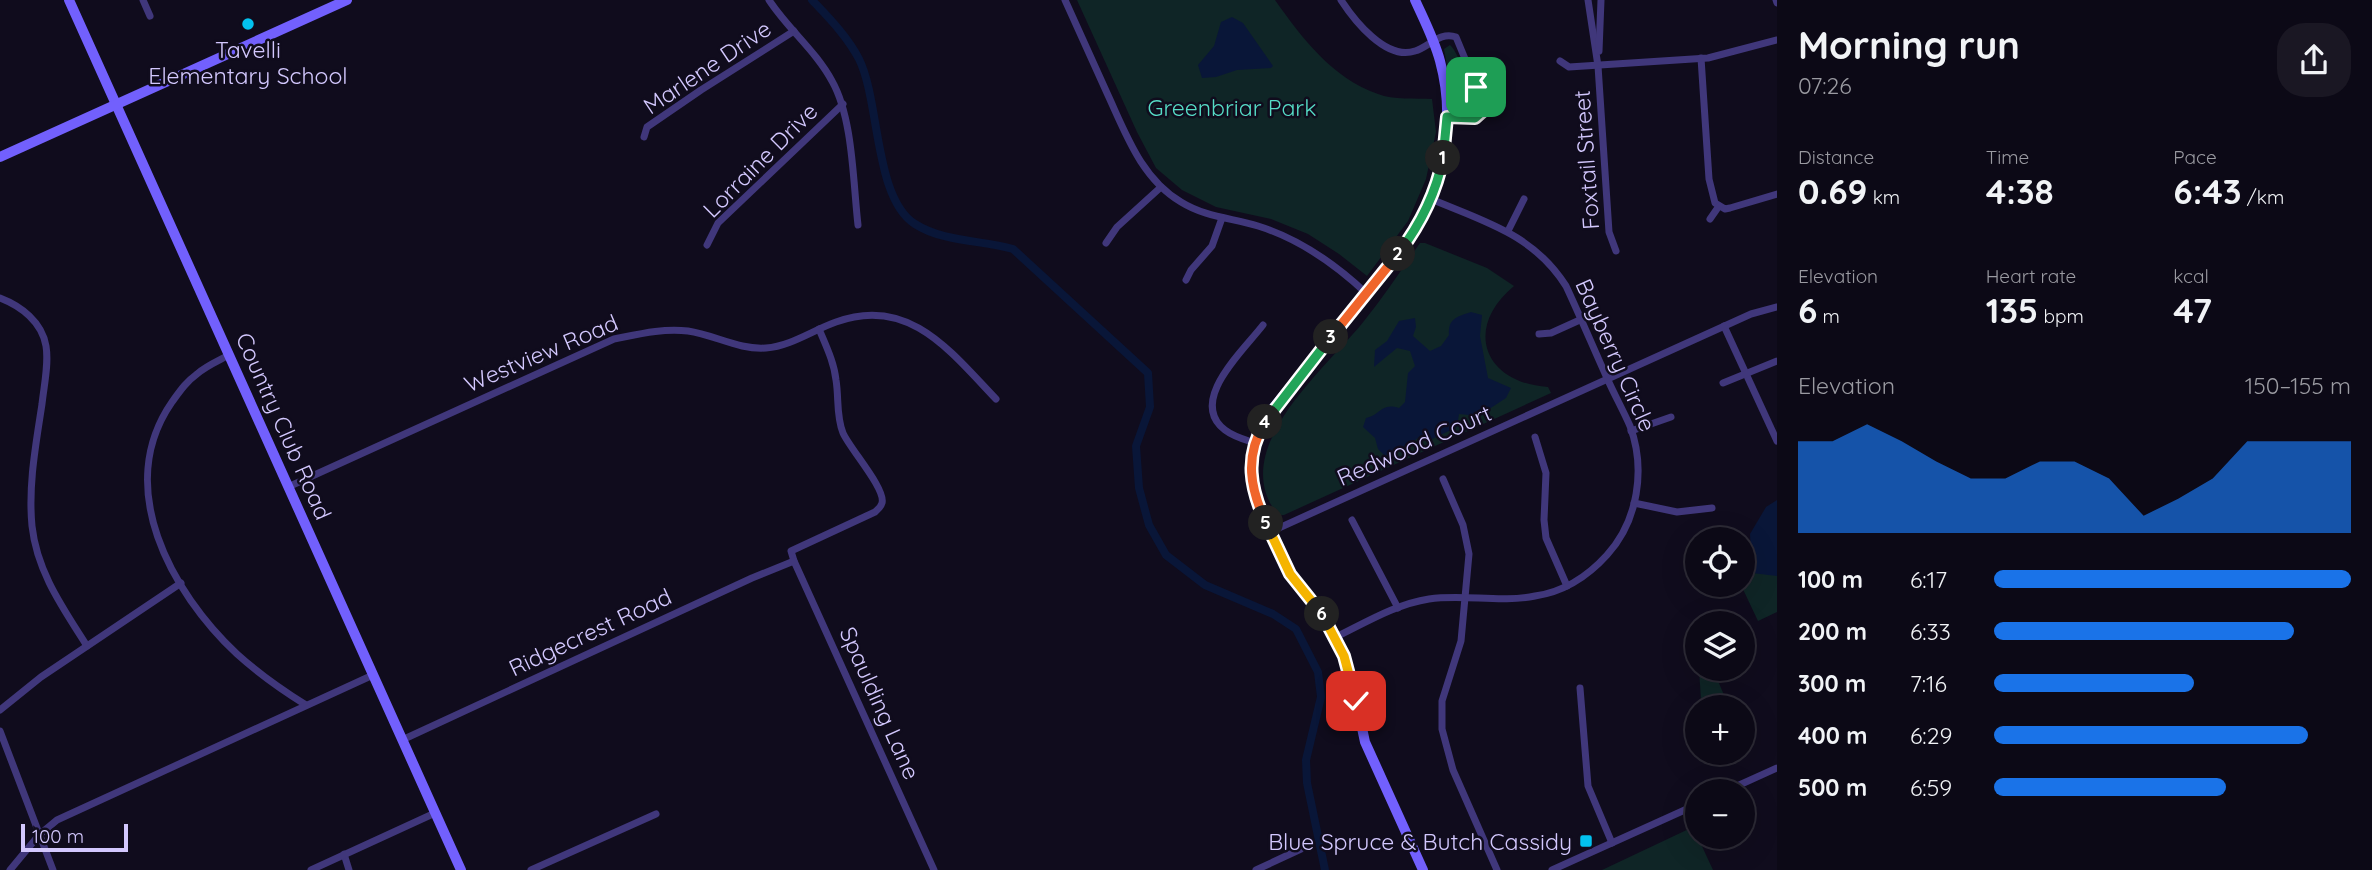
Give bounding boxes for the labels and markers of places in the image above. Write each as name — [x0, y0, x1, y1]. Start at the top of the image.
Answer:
marker: Tavelli Elementary School — [240, 16, 256, 32]
place label: Tavelli Elementary School — [148, 35, 348, 90]
pin — [1446, 57, 1506, 117]
pin: 1 — [1426, 140, 1460, 176]
pin: 2 — [1380, 236, 1416, 272]
pin: 3 — [1314, 320, 1348, 354]
pin: 4 — [1248, 404, 1282, 440]
pin: 5 — [1248, 505, 1284, 540]
pin: 6 — [1304, 596, 1340, 632]
pin — [1326, 671, 1386, 731]
place label: Blue Spruce & Butch Cassidy — [1268, 827, 1572, 856]
marker: Blue Spruce & Butch Cassidy — [1578, 833, 1594, 849]

